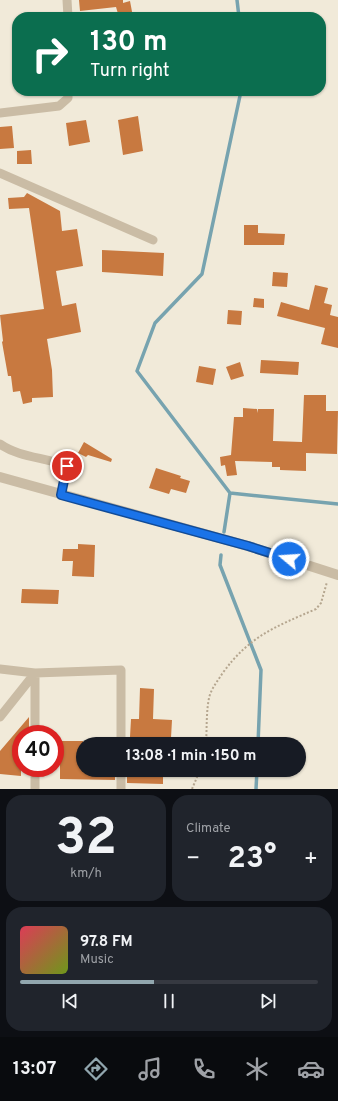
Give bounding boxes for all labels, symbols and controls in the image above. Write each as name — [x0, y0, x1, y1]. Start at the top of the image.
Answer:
text: 130 m — [90, 25, 168, 61]
icon: right — [24, 28, 76, 80]
text: Turn right — [90, 60, 170, 83]
pin — [50, 449, 84, 483]
icon: arrive — [56, 455, 78, 477]
position arrow — [268, 538, 310, 580]
speed limit sign: 40 — [12, 725, 64, 777]
text: 13:08 · 1 min · 150 m — [126, 747, 256, 766]
text: 32 — [55, 807, 117, 873]
text: Climate — [186, 821, 231, 837]
text: 23° — [228, 841, 276, 878]
text: − — [186, 846, 200, 873]
text: + — [304, 846, 318, 873]
text: km/h — [70, 866, 102, 882]
text: 97.8 FM — [80, 933, 133, 952]
text: Music — [80, 952, 114, 968]
icon: previous — [59, 990, 81, 1012]
icon: pause — [158, 990, 180, 1012]
icon: next — [257, 990, 279, 1012]
icon: directions — [82, 1055, 110, 1083]
icon: music — [136, 1055, 164, 1083]
icon: phone — [190, 1055, 218, 1083]
icon: climate — [243, 1055, 271, 1083]
icon: car — [297, 1055, 325, 1083]
text: 13:07 — [13, 1058, 56, 1081]

